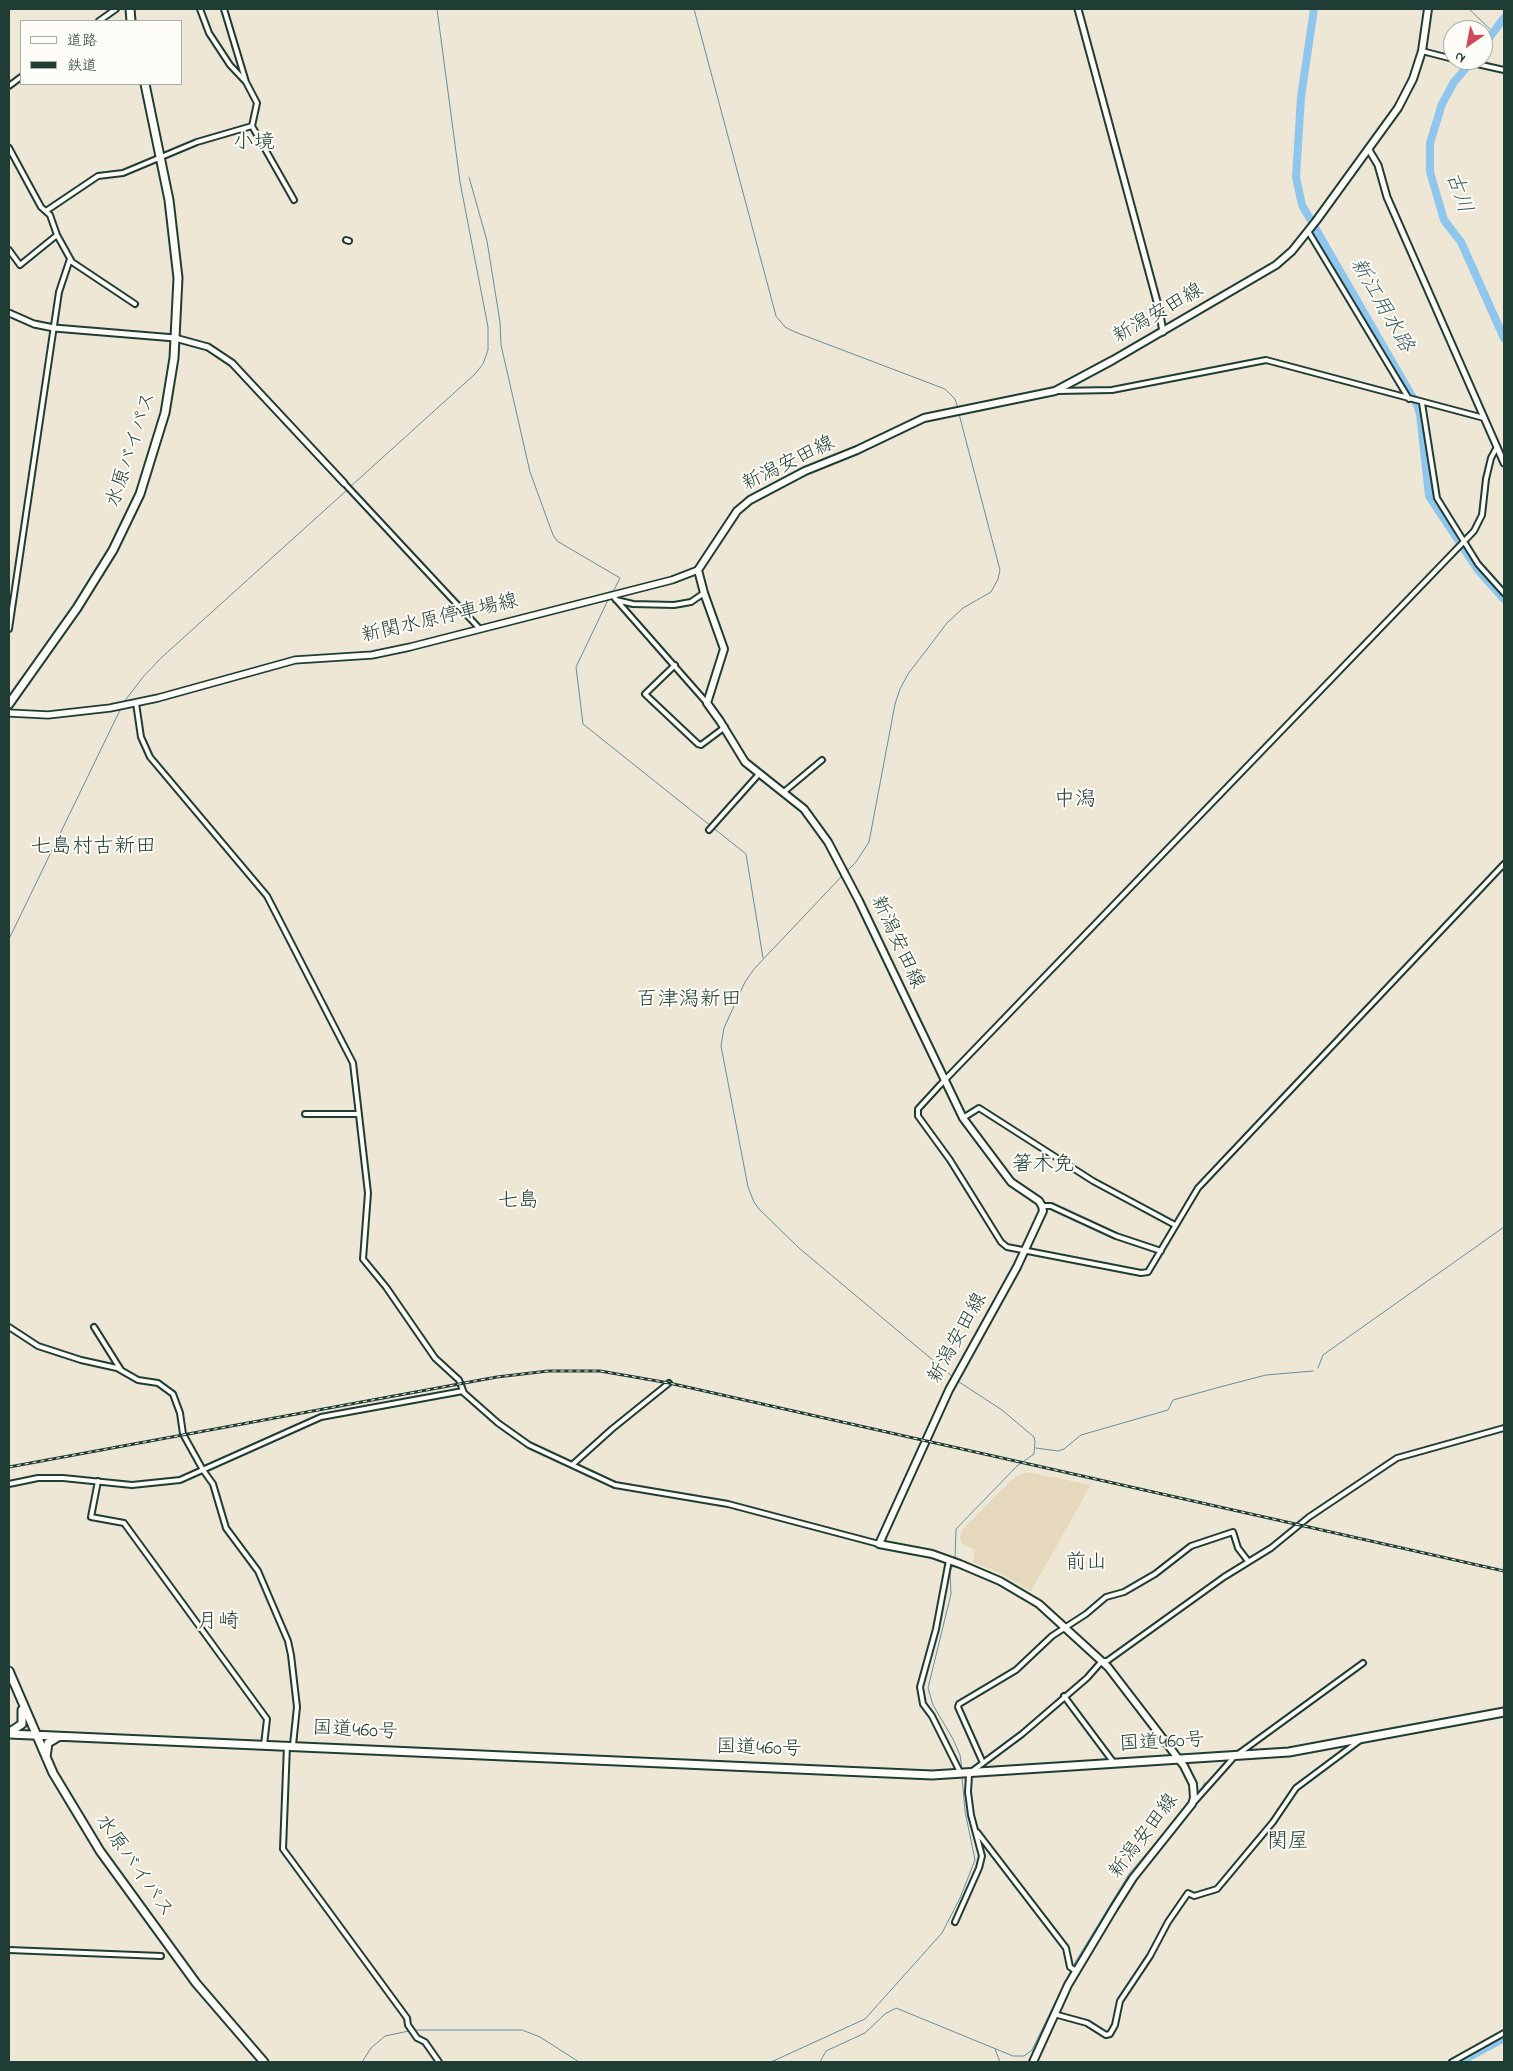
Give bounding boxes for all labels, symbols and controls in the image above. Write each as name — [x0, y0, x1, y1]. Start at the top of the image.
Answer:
legend — [20, 20, 182, 85]
north arrow — [1443, 20, 1493, 70]
text: 道路 — [67, 30, 97, 52]
text: N — [1450, 46, 1470, 69]
text: 鉄道 — [67, 55, 97, 77]
district label: 小境 — [233, 132, 275, 158]
water label: 古川 — [1438, 169, 1476, 217]
water label: 新江用水路 — [1343, 254, 1417, 358]
street label: 新潟安田線 — [1110, 280, 1208, 350]
street label: 水原バイパス — [103, 389, 163, 511]
street label: 新潟安田線 — [739, 432, 839, 498]
street label: 新関水原停車場線 — [359, 590, 521, 650]
district label: 中潟 — [1054, 789, 1096, 815]
district label: 七島村古新田 — [30, 836, 156, 862]
street label: 新潟安田線 — [864, 893, 928, 993]
district label: 百津潟新田 — [637, 989, 741, 1015]
district label: 箸木免 — [1012, 1154, 1074, 1180]
district label: 七島 — [497, 1190, 539, 1216]
street label: 新潟安田線 — [924, 1289, 994, 1389]
district label: 前山 — [1065, 1552, 1107, 1578]
district label: 月崎 — [197, 1611, 239, 1637]
street label: 国道460号 — [312, 1718, 398, 1746]
street label: 国道460号 — [1119, 1730, 1205, 1758]
street label: 国道460号 — [716, 1737, 802, 1763]
street label: 新潟安田線 — [1105, 1790, 1185, 1884]
street label: 水原バイパス — [89, 1811, 177, 1923]
district label: 関屋 — [1267, 1831, 1309, 1857]

